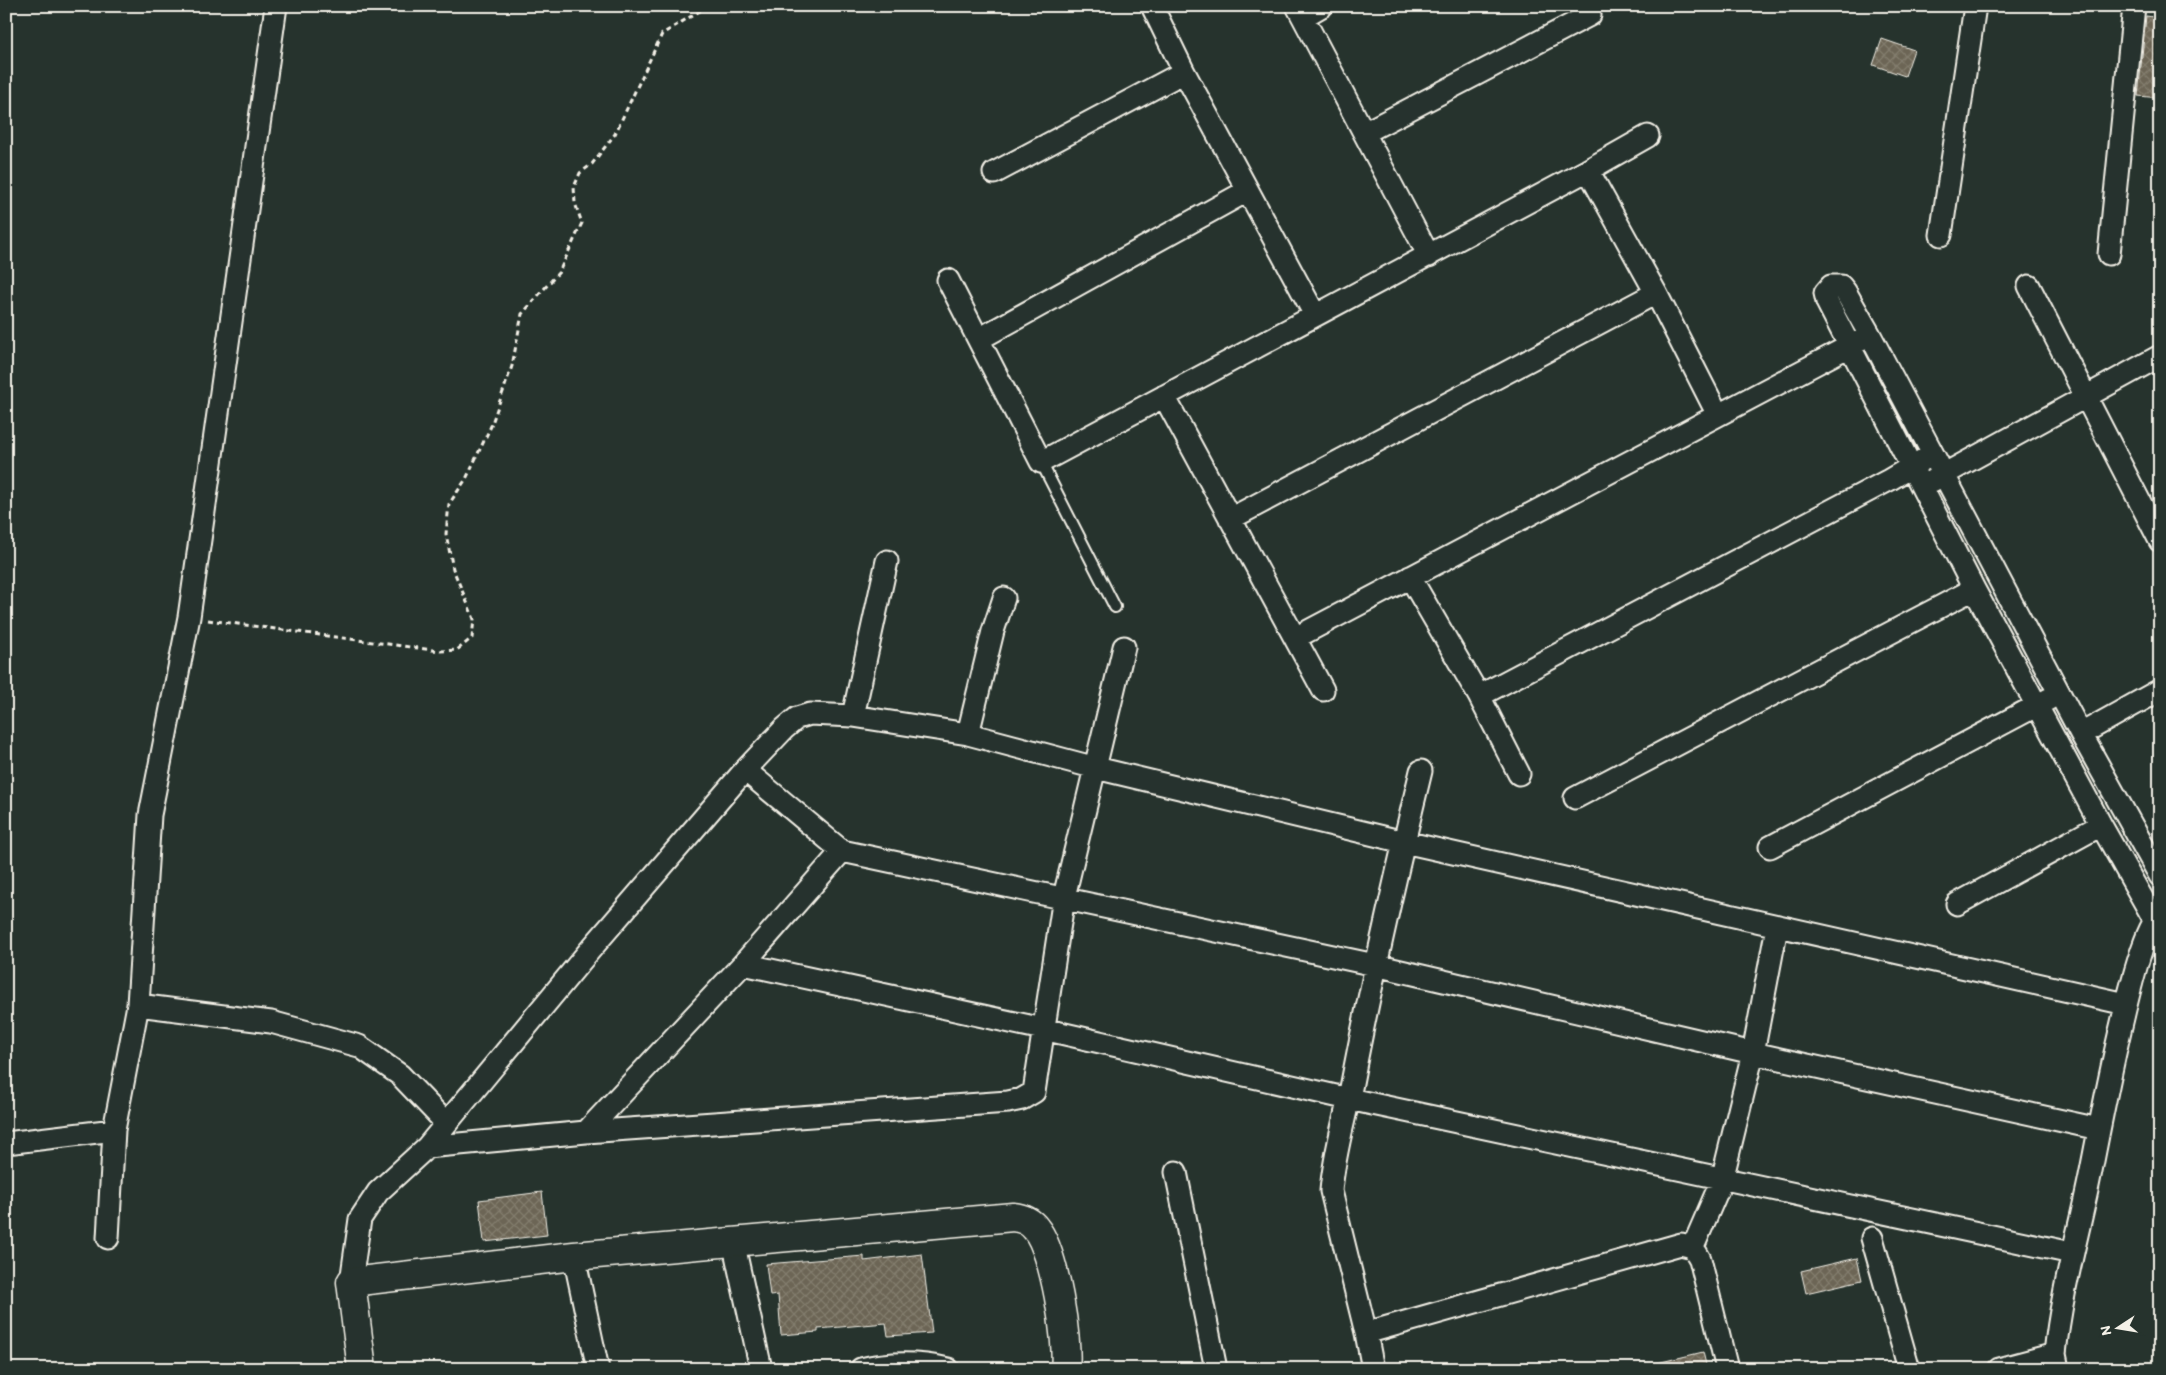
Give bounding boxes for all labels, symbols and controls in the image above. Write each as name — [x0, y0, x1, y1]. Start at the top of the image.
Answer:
north arrow — [2094, 1302, 2144, 1352]
text: N — [2096, 1324, 2115, 1337]

